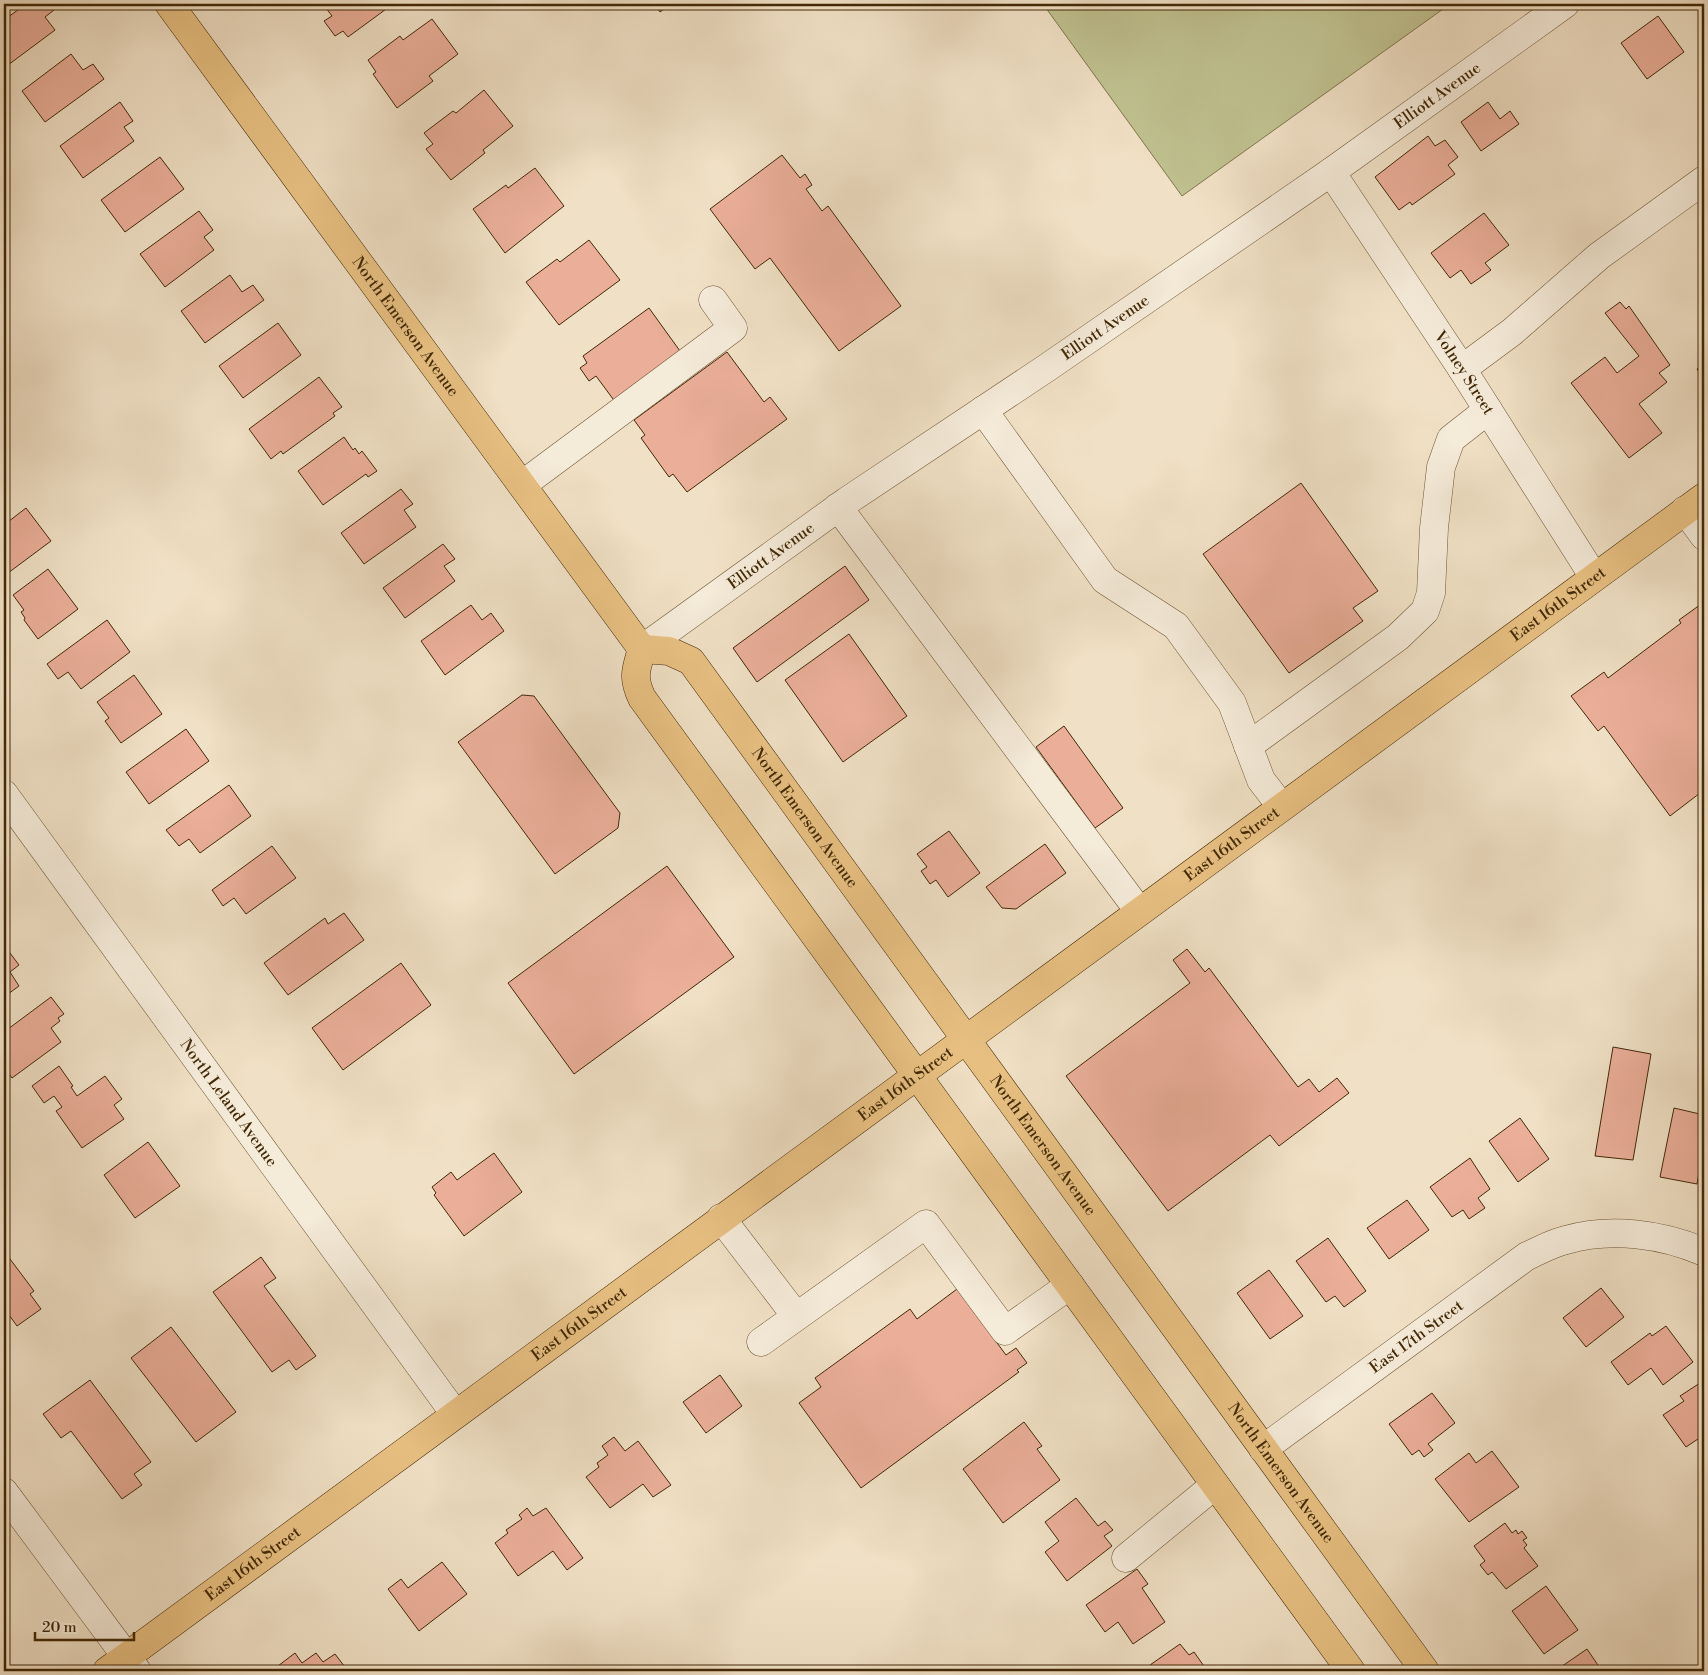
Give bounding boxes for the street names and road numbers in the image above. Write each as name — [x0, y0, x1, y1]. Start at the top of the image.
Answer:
street label: Elliott Avenue — [1390, 58, 1485, 134]
street label: North Emerson Avenue — [348, 253, 463, 400]
street label: Elliott Avenue — [1058, 290, 1153, 365]
street label: Volney Street — [1429, 326, 1499, 419]
street label: Elliott Avenue — [724, 518, 818, 594]
street label: East 16th Street — [1506, 562, 1610, 646]
street label: North Emerson Avenue — [747, 744, 863, 892]
street label: East 16th Street — [1180, 802, 1284, 886]
street label: North Leland Avenue — [176, 1035, 282, 1171]
street label: East 16th Street — [854, 1042, 957, 1126]
street label: North Emerson Avenue — [985, 1071, 1101, 1219]
street label: East 16th Street — [527, 1282, 631, 1366]
street label: East 17th Street — [1365, 1296, 1468, 1378]
street label: North Emerson Avenue — [1223, 1399, 1339, 1547]
street label: East 16th Street — [201, 1522, 305, 1605]

